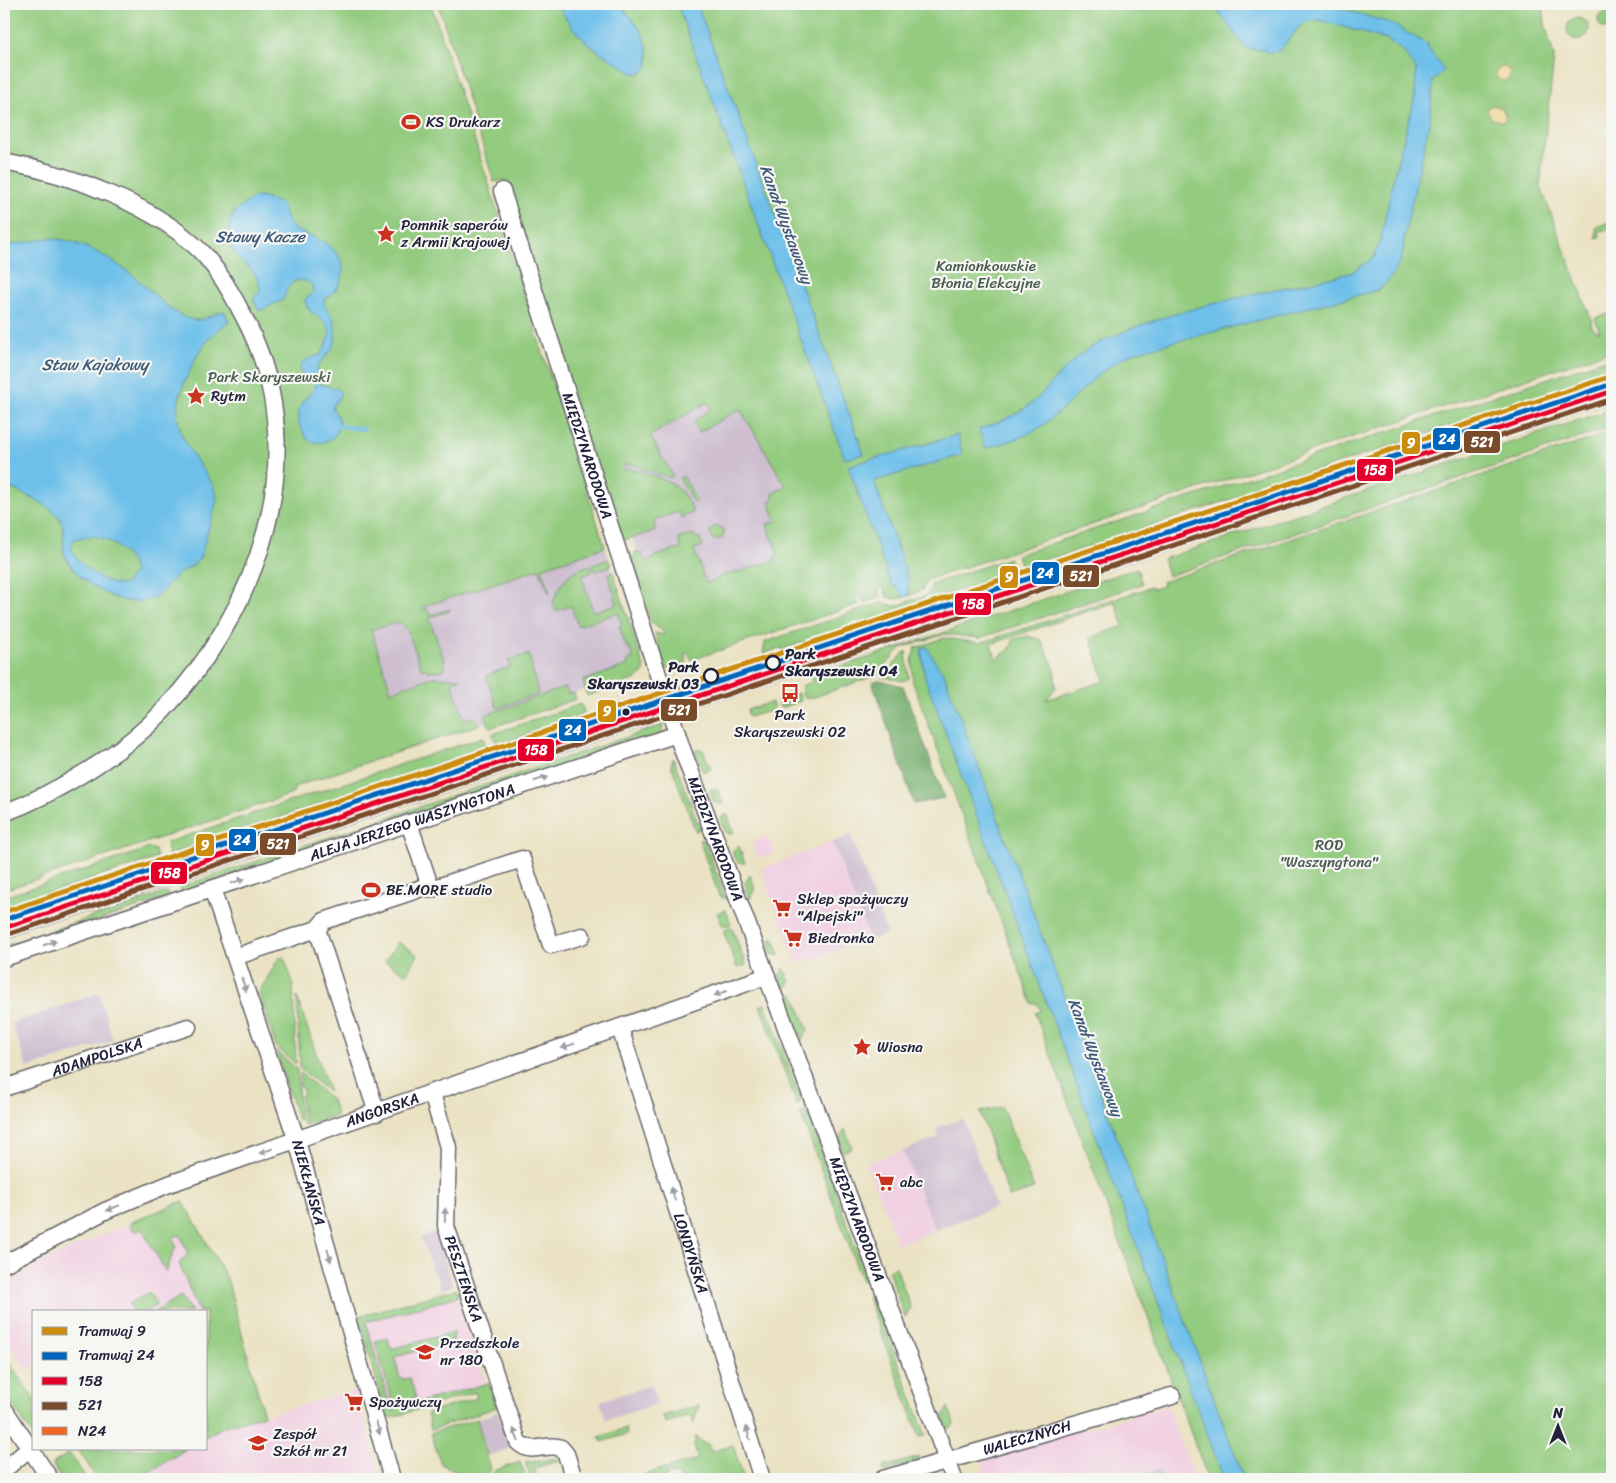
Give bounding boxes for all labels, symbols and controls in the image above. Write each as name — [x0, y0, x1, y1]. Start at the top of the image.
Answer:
place label: KS Drukarz — [426, 109, 501, 135]
sports icon: KS Drukarz — [400, 111, 422, 133]
water label: Kanał Wystawowy — [752, 161, 822, 290]
place label: Pomnik saperów z Armii Krajowej — [400, 212, 510, 255]
water label: Stawy Kacze — [215, 222, 307, 251]
place icon: Pomnik saperów z Armii Krajowej — [375, 223, 397, 245]
park label: Kamionkowskie Błonia Elekcyjne — [931, 253, 1041, 296]
water label: Staw Kajakowy — [42, 350, 151, 379]
park label: Park Skaryszewski — [208, 364, 331, 390]
place label: Rytm — [211, 383, 246, 409]
place icon: Rytm — [185, 385, 207, 407]
street label: MIĘDZYNARODOWA — [555, 389, 620, 522]
line badge: 24 — [1432, 427, 1461, 451]
text: 24 — [1438, 427, 1456, 452]
line badge: 521 — [1463, 430, 1501, 454]
text: 521 — [1471, 430, 1493, 455]
line badge: 9 — [1401, 431, 1421, 455]
text: 9 — [1407, 431, 1416, 456]
line badge: 158 — [1356, 458, 1394, 482]
text: 158 — [1363, 458, 1387, 483]
line badge: 24 — [1031, 561, 1060, 585]
text: 24 — [1036, 561, 1054, 586]
line badge: 521 — [1062, 564, 1100, 588]
text: 521 — [1070, 564, 1092, 589]
line badge: 9 — [999, 565, 1019, 589]
text: 9 — [1005, 565, 1014, 590]
line badge: 158 — [954, 592, 992, 616]
text: 158 — [961, 592, 985, 617]
place label: Park Skaryszewski 04 — [784, 641, 898, 684]
place label: Park Skaryszewski 03 — [587, 654, 700, 697]
marker: Park Skaryszewski 04 — [765, 655, 781, 671]
marker: Park Skaryszewski 03 — [703, 668, 719, 684]
bus stop icon: Park Skaryszewski 02 — [779, 682, 801, 704]
line badge: 521 — [660, 698, 698, 722]
text: 521 — [668, 698, 690, 723]
line badge: 9 — [597, 699, 617, 723]
text: 9 — [603, 699, 612, 724]
place label: Park Skaryszewski 02 — [734, 702, 846, 745]
unlabelled marker — [621, 707, 631, 717]
line badge: 24 — [558, 718, 587, 742]
text: 24 — [564, 718, 582, 743]
line badge: 158 — [517, 738, 555, 762]
text: 158 — [524, 738, 548, 763]
street label: MIĘDZYNARODOWA — [680, 772, 751, 905]
one-way arrow — [534, 775, 549, 783]
street label: ALEJA JERZEGO WASZYNGTONA — [305, 776, 518, 869]
line badge: 24 — [228, 828, 257, 852]
text: 24 — [233, 828, 251, 853]
line badge: 521 — [259, 832, 297, 856]
text: 521 — [267, 832, 289, 857]
park label: ROD "Waszyngtona" — [1280, 832, 1379, 875]
line badge: 9 — [195, 833, 215, 857]
text: 9 — [201, 833, 210, 858]
line badge: 158 — [150, 861, 188, 885]
text: 158 — [157, 861, 181, 886]
one-way arrow — [230, 876, 245, 884]
place label: BE.MORE studio — [386, 877, 493, 903]
sports icon: BE.MORE studio — [360, 879, 382, 901]
place label: Sklep spożywczy "Alpejski" — [797, 886, 908, 929]
supermarket icon: Sklep spożywczy "Alpejski" — [771, 897, 793, 919]
place label: Biedronka — [808, 925, 875, 951]
supermarket icon: Biedronka — [782, 927, 804, 949]
one-way arrow — [43, 938, 58, 946]
one-way arrow — [240, 978, 248, 993]
one-way arrow — [714, 990, 729, 997]
water label: Kanał Wystawowy — [1060, 994, 1132, 1123]
street label: ADAMPOLSKA — [47, 1030, 146, 1085]
place label: Wiosna — [877, 1034, 923, 1060]
place icon: Wiosna — [851, 1036, 873, 1058]
one-way arrow — [560, 1043, 575, 1050]
street label: ANGORSKA — [341, 1085, 422, 1135]
street label: NIEKŁAŃSKA — [284, 1137, 333, 1228]
one-way arrow — [258, 1148, 273, 1156]
street label: MIĘDZYNARODOWA — [822, 1153, 892, 1285]
place label: abc — [900, 1169, 923, 1195]
supermarket icon: abc — [874, 1171, 896, 1193]
one-way arrow — [669, 1186, 677, 1201]
one-way arrow — [106, 1204, 120, 1212]
one-way arrow — [442, 1206, 450, 1222]
street label: LONDYŃSKA — [666, 1210, 716, 1297]
street label: PESZTEŃSKA — [437, 1232, 490, 1326]
one-way arrow — [326, 1248, 334, 1263]
legend — [32, 1310, 208, 1450]
text: Tramwaj 9 — [78, 1318, 146, 1344]
place label: Przedszkole nr 180 — [440, 1330, 519, 1373]
school or university icon: Przedszkole nr 180 — [414, 1341, 436, 1363]
text: Tramwaj 24 — [78, 1342, 155, 1368]
text: 158 — [78, 1368, 103, 1394]
place label: Spożywczy — [369, 1389, 442, 1415]
supermarket icon: Spożywczy — [343, 1391, 365, 1413]
text: 521 — [78, 1392, 102, 1418]
north arrow — [1534, 1400, 1584, 1450]
text: N — [1552, 1401, 1563, 1426]
street label: WALECZNYCH — [980, 1412, 1075, 1463]
text: N24 — [78, 1418, 106, 1444]
place label: Zespół Szkół nr 21 — [273, 1421, 347, 1464]
one-way arrow — [374, 1421, 382, 1436]
one-way arrow — [743, 1425, 751, 1440]
one-way arrow — [512, 1428, 519, 1443]
school or university icon: Zespół Szkół nr 21 — [247, 1432, 269, 1454]

